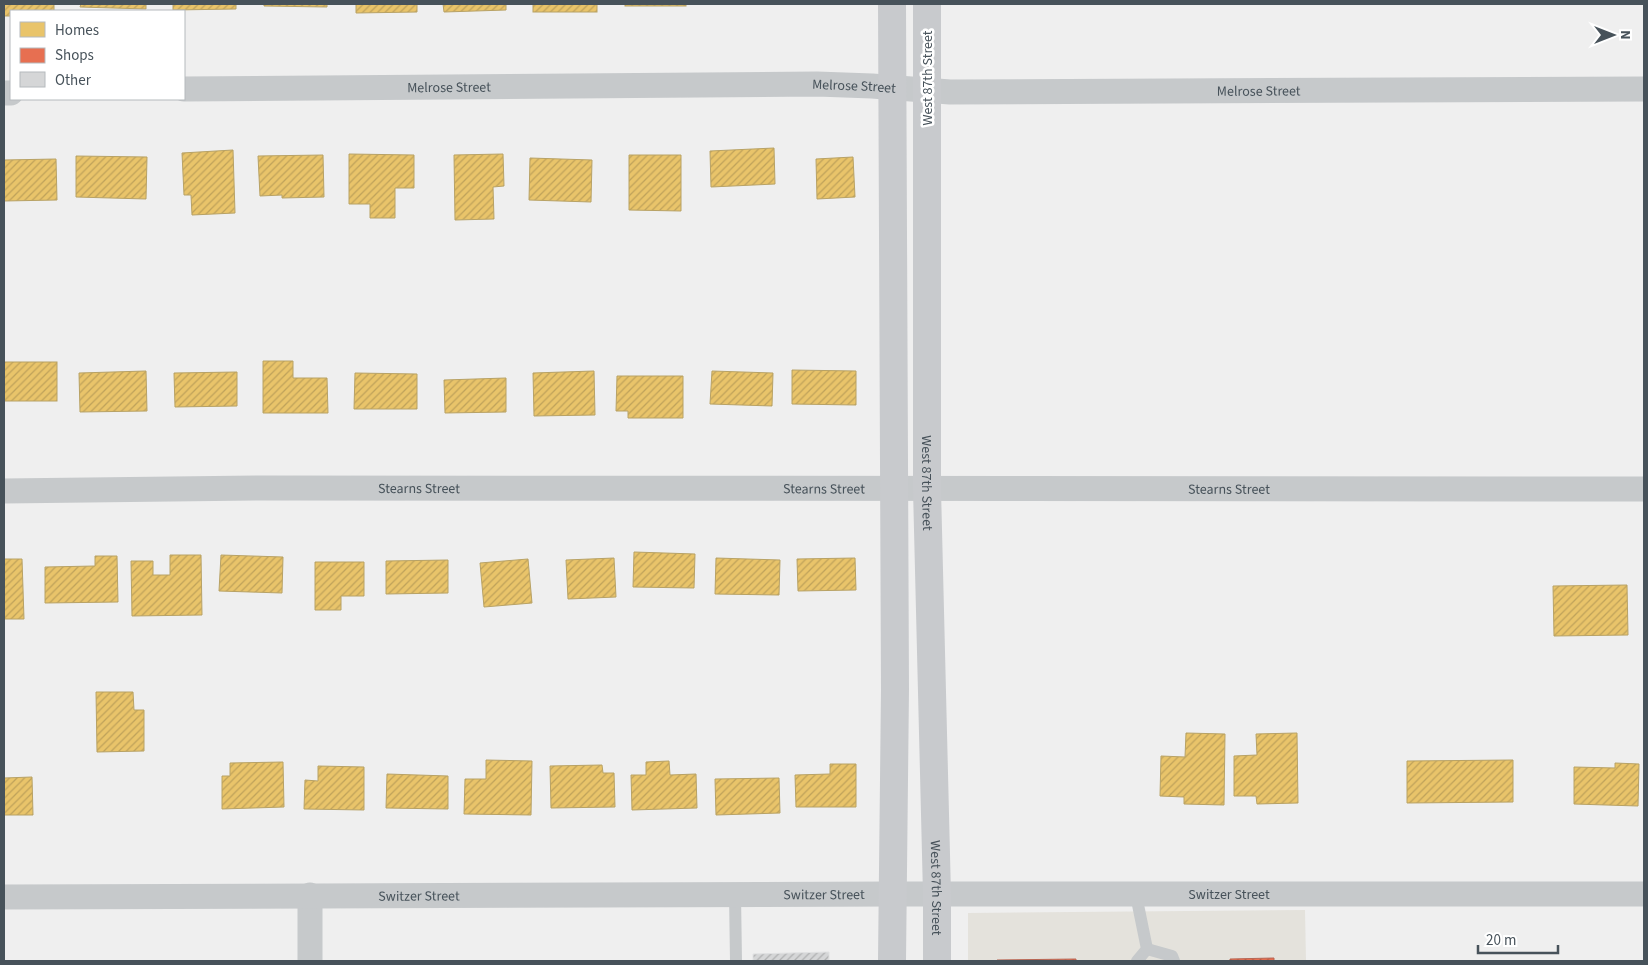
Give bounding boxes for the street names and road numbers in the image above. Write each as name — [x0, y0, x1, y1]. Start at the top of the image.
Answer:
street label: West 87th Street — [918, 30, 938, 126]
street label: Melrose Street — [812, 75, 897, 99]
street label: Melrose Street — [407, 78, 491, 98]
street label: Melrose Street — [1217, 81, 1301, 102]
street label: West 87th Street — [916, 435, 937, 531]
street label: Stearns Street — [378, 479, 460, 499]
street label: Stearns Street — [783, 479, 865, 499]
street label: Stearns Street — [1188, 480, 1270, 500]
street label: West 87th Street — [925, 840, 946, 936]
street label: Switzer Street — [783, 885, 865, 905]
street label: Switzer Street — [1188, 885, 1270, 905]
street label: Switzer Street — [378, 886, 460, 907]

